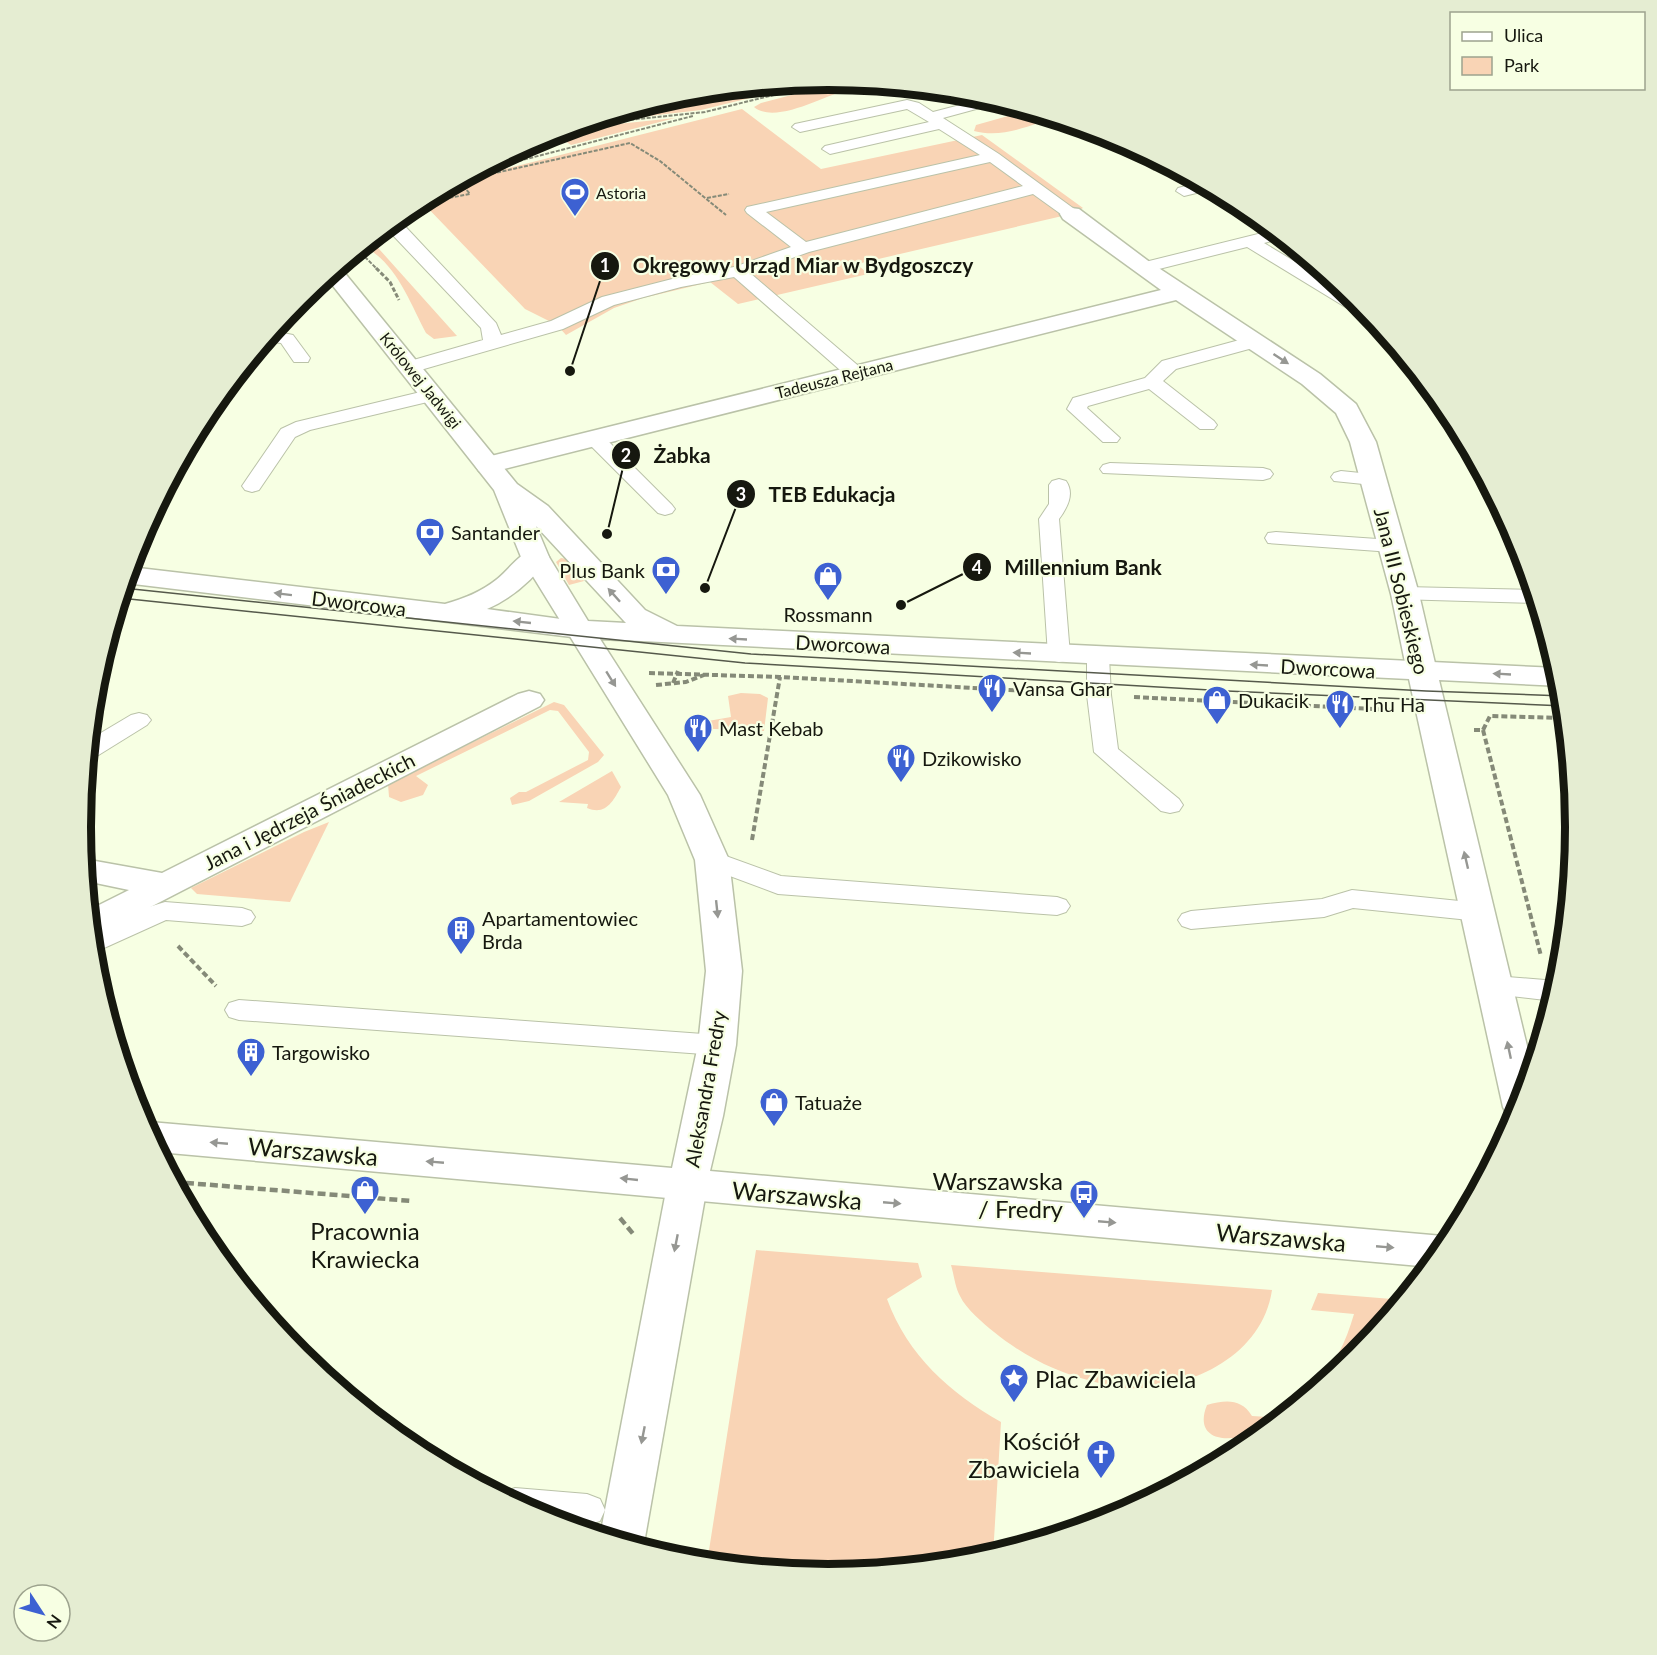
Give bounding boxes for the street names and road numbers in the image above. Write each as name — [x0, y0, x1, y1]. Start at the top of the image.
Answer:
street label: Królowej Jadwigi — [376, 328, 466, 432]
street label: Tadeusza Rejtana — [773, 354, 895, 402]
street label: Jana III Sobieskiego — [1370, 505, 1434, 677]
street label: Dworcowa — [310, 585, 408, 621]
street label: Dworcowa — [795, 630, 891, 658]
street label: Dworcowa — [1280, 654, 1376, 682]
street label: Jana i Jędrzeja Śniadeckich — [200, 747, 418, 875]
street label: Aleksandra Fredry — [679, 1008, 731, 1169]
street label: Warszawska — [247, 1131, 379, 1171]
street label: Warszawska — [731, 1175, 863, 1215]
street label: Warszawska — [1215, 1217, 1347, 1257]

